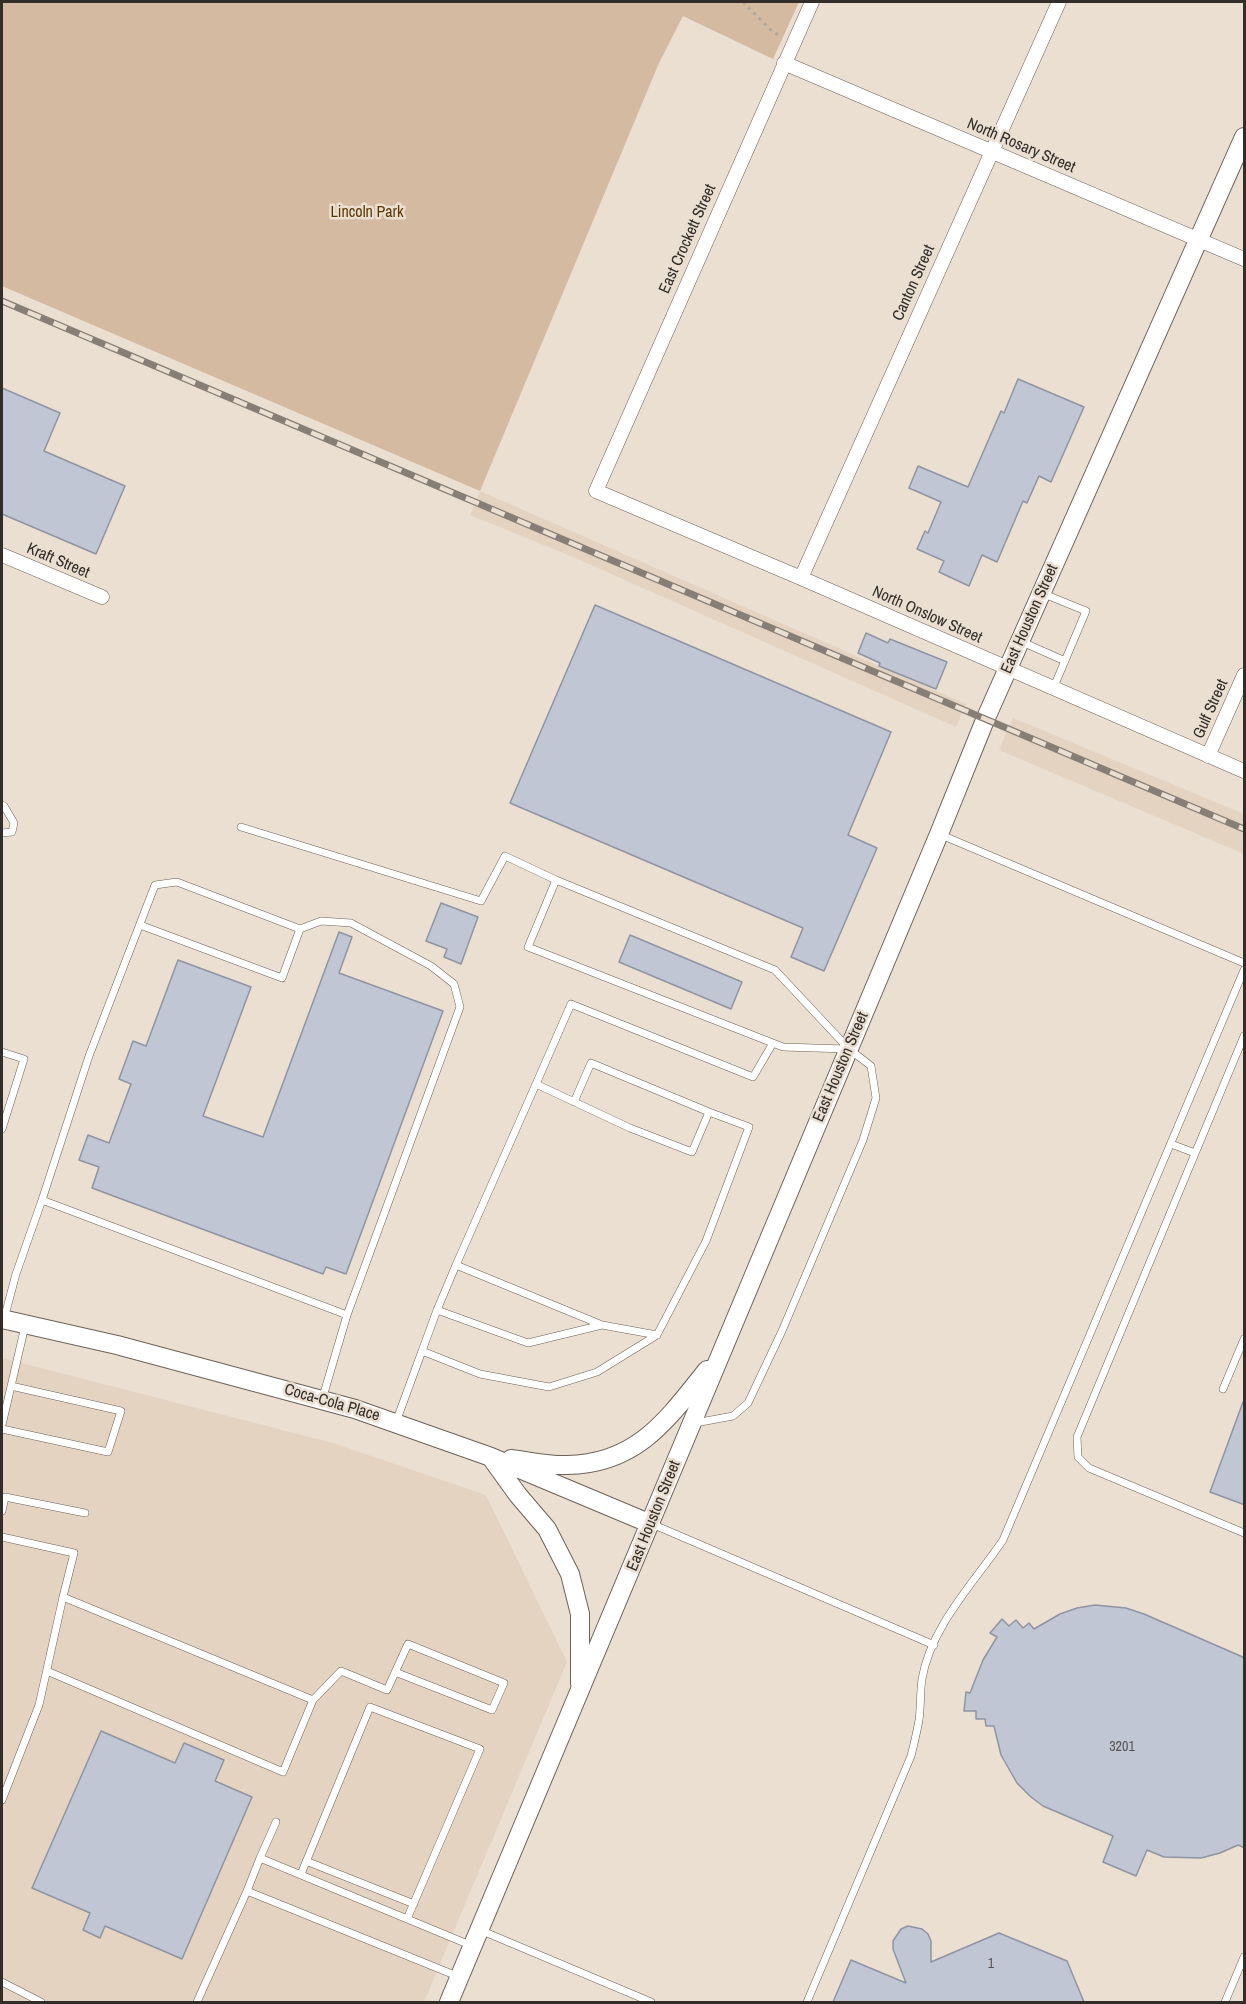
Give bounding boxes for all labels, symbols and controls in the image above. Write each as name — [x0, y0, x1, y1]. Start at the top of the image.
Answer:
street label: North Rosary Street — [964, 115, 1078, 177]
street label: East Crockett Street — [655, 181, 721, 297]
park label: Lincoln Park — [331, 203, 403, 223]
street label: Canton Street — [889, 242, 939, 324]
street label: Kraft Street — [24, 539, 92, 583]
street label: East Houston Street — [997, 561, 1063, 677]
street label: North Onslow Street — [869, 582, 985, 648]
street label: Gulf Street — [1189, 676, 1233, 742]
street label: East Houston Street — [809, 1009, 873, 1125]
street label: Coca-Cola Place — [282, 1380, 382, 1426]
street label: East Houston Street — [623, 1458, 685, 1574]
house number: 3201 — [1109, 1739, 1135, 1755]
house number: 1 — [988, 1956, 994, 1972]

